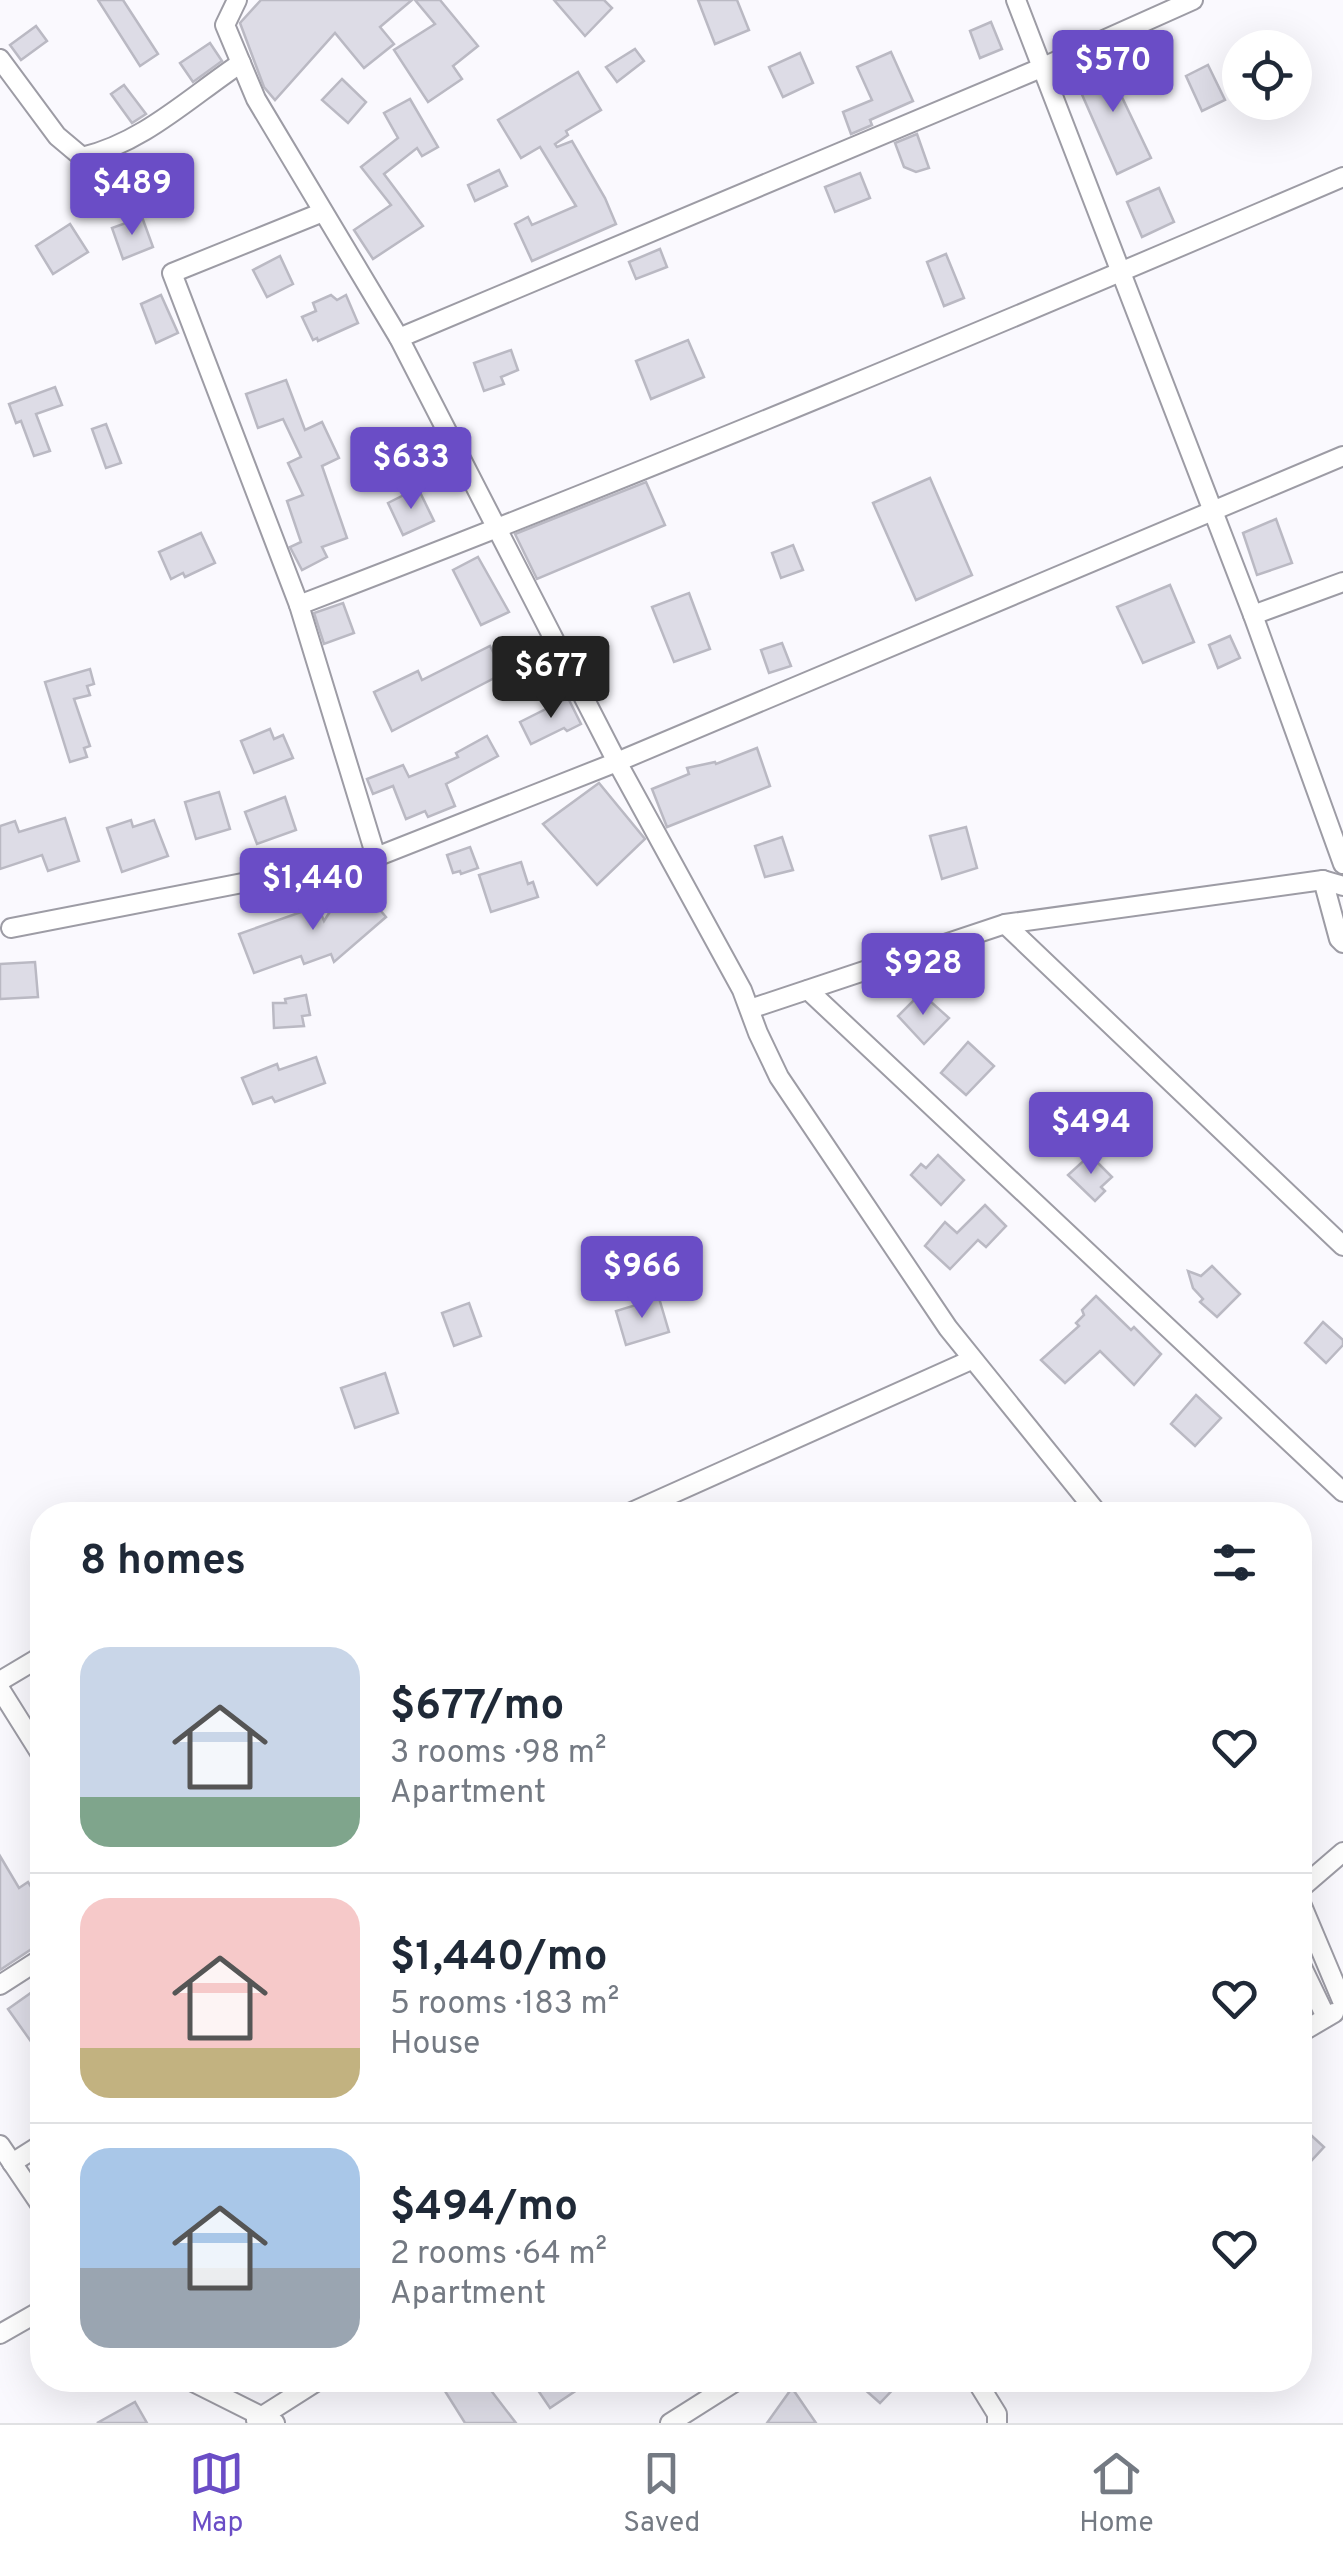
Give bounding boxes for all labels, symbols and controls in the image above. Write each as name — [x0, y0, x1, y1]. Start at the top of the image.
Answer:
pin: $570 — [1054, 30, 1172, 115]
map controls — [1222, 30, 1312, 120]
button: locate — [1222, 30, 1312, 120]
text: $570 — [1074, 42, 1152, 82]
pin: $489 — [73, 153, 191, 238]
text: $489 — [92, 165, 172, 205]
pin: $633 — [352, 427, 470, 512]
text: $633 — [372, 439, 450, 479]
pin: $677 — [492, 636, 610, 721]
text: $677 — [514, 648, 588, 688]
pin: $1,440 — [232, 848, 394, 933]
text: $1,440 — [262, 860, 364, 900]
pin: $928 — [864, 933, 982, 1018]
text: $928 — [884, 945, 962, 985]
pin: $494 — [1032, 1092, 1150, 1177]
text: $494 — [1051, 1104, 1131, 1144]
pin: $966 — [583, 1236, 701, 1321]
text: $966 — [603, 1248, 681, 1288]
icon: filters — [1207, 1535, 1262, 1590]
text: 8 homes — [80, 1536, 246, 1589]
text: $677/mo — [390, 1681, 564, 1734]
icon: home — [160, 1687, 280, 1807]
icon: heart — [1207, 1720, 1262, 1775]
text: 3 rooms · 98 m² — [390, 1734, 607, 1774]
text: Apartment — [390, 1774, 546, 1814]
text: $1,440/mo — [390, 1932, 607, 1985]
icon: home — [160, 1938, 280, 2058]
icon: heart — [1207, 1971, 1262, 2026]
text: 5 rooms · 183 m² — [390, 1985, 619, 2025]
text: House — [390, 2025, 480, 2065]
text: $494/mo — [390, 2182, 578, 2235]
icon: home — [160, 2188, 280, 2308]
icon: heart — [1207, 2221, 1262, 2276]
text: 2 rooms · 64 m² — [390, 2235, 607, 2275]
text: Apartment — [390, 2275, 546, 2315]
tab: Map — [189, 2446, 244, 2542]
tab: Saved — [623, 2446, 700, 2542]
tab: Home — [1079, 2446, 1154, 2542]

